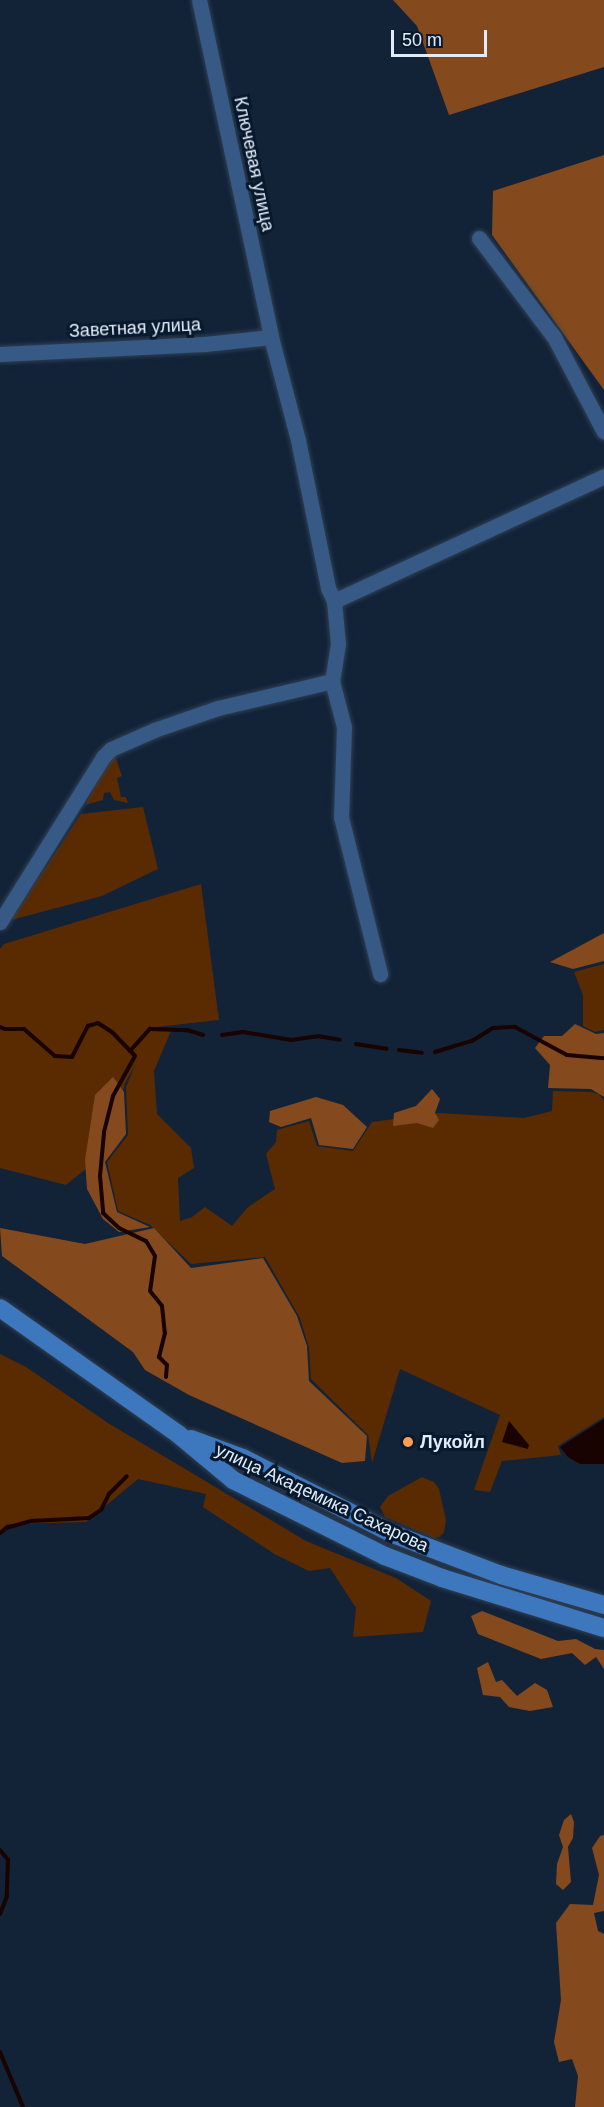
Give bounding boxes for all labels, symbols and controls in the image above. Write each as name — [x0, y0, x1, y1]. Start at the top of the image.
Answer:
scale bar — [394, 18, 490, 56]
text: 50 m — [402, 30, 442, 50]
street label: Ключевая улица — [229, 95, 279, 233]
street label: Заветная улица — [68, 314, 202, 342]
place label: Лукойл — [420, 1431, 485, 1453]
marker: Лукойл — [401, 1435, 415, 1449]
street label: улица Академика Сахарова — [212, 1439, 432, 1557]

